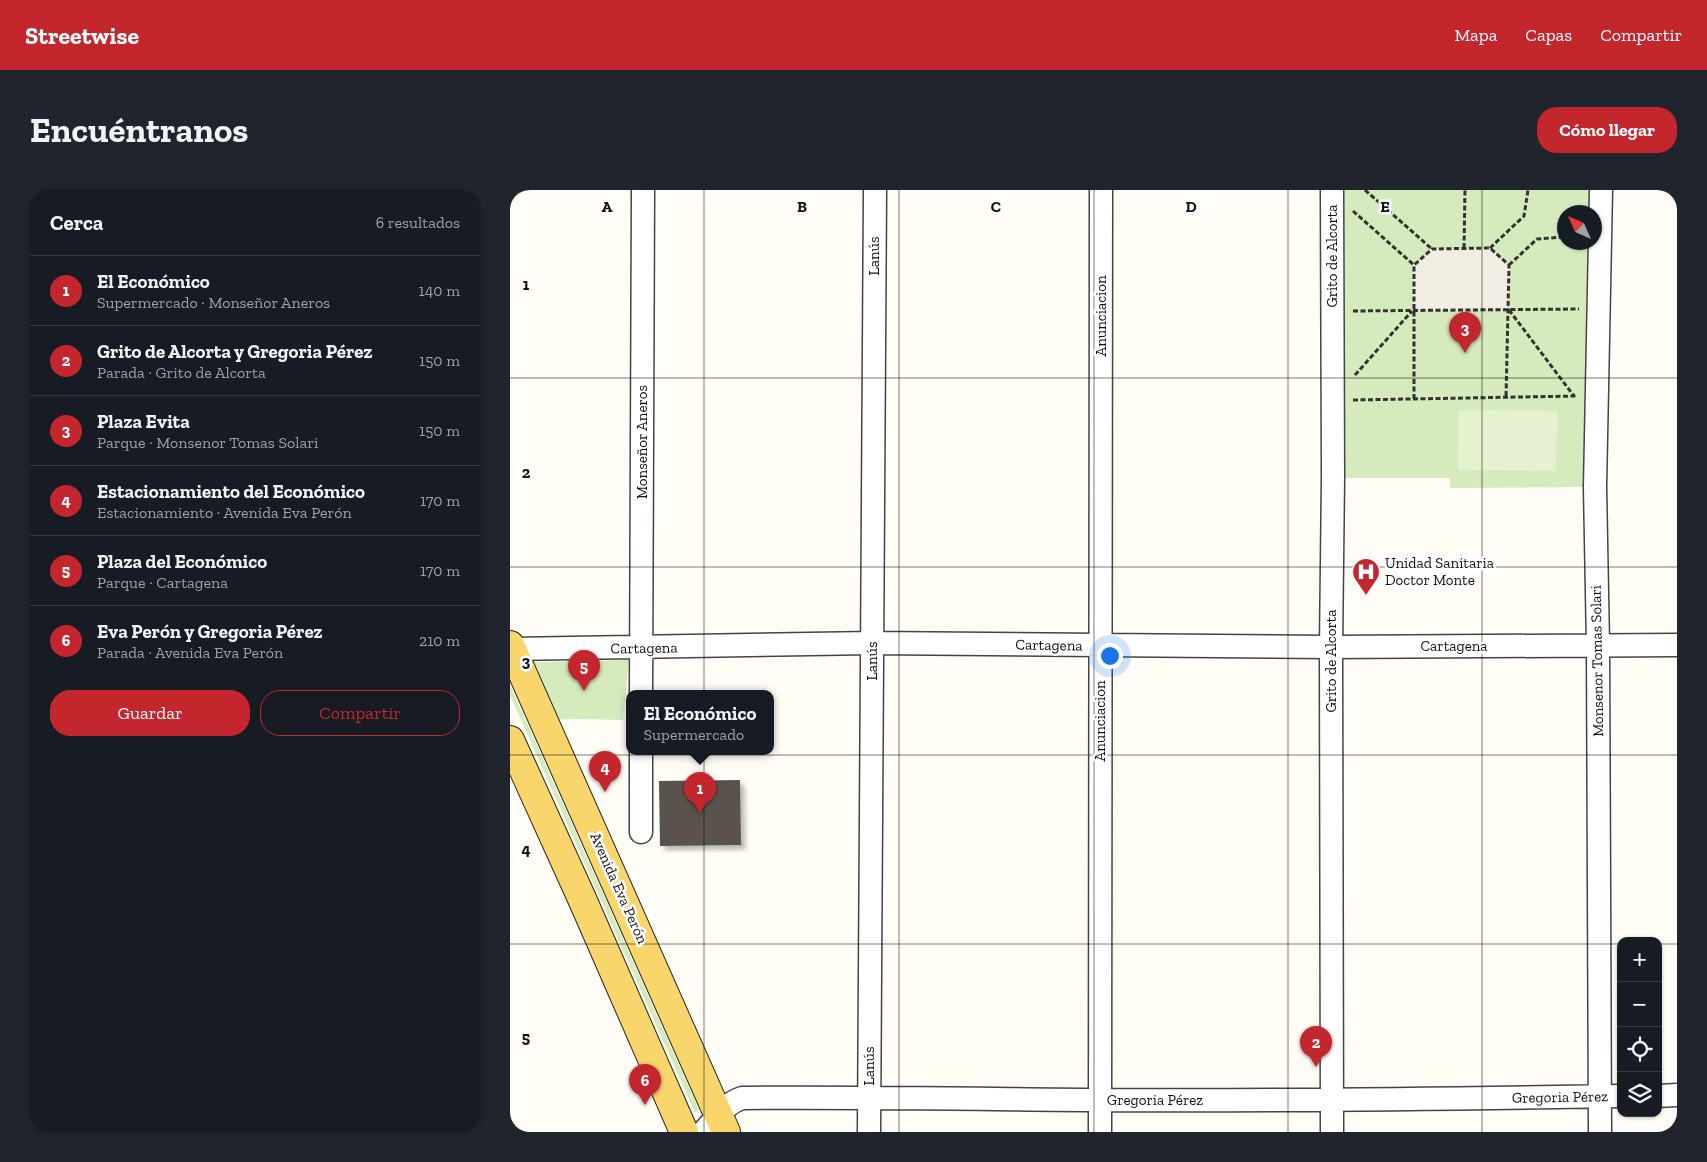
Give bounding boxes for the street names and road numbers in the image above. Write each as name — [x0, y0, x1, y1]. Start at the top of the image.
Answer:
street label: Grito de Alcorta — [1323, 204, 1341, 308]
street label: Lanús — [865, 236, 883, 276]
street label: Anunciacion — [1092, 275, 1110, 357]
street label: Monseñor Aneros — [633, 385, 651, 499]
street label: Monsenor Tomas Solari — [1587, 585, 1607, 737]
street label: Grito de Alcorta — [1322, 609, 1340, 713]
street label: Cartagena — [1015, 635, 1083, 655]
street label: Cartagena — [1420, 637, 1488, 655]
street label: Cartagena — [610, 638, 678, 658]
street label: Lanús — [863, 641, 881, 681]
street label: Anunciacion — [1091, 680, 1109, 762]
street label: Avenida Eva Perón — [586, 829, 652, 947]
street label: Lanús — [860, 1046, 878, 1086]
street label: Gregoria Pérez — [1512, 1087, 1608, 1107]
street label: Gregoria Pérez — [1107, 1091, 1203, 1109]

